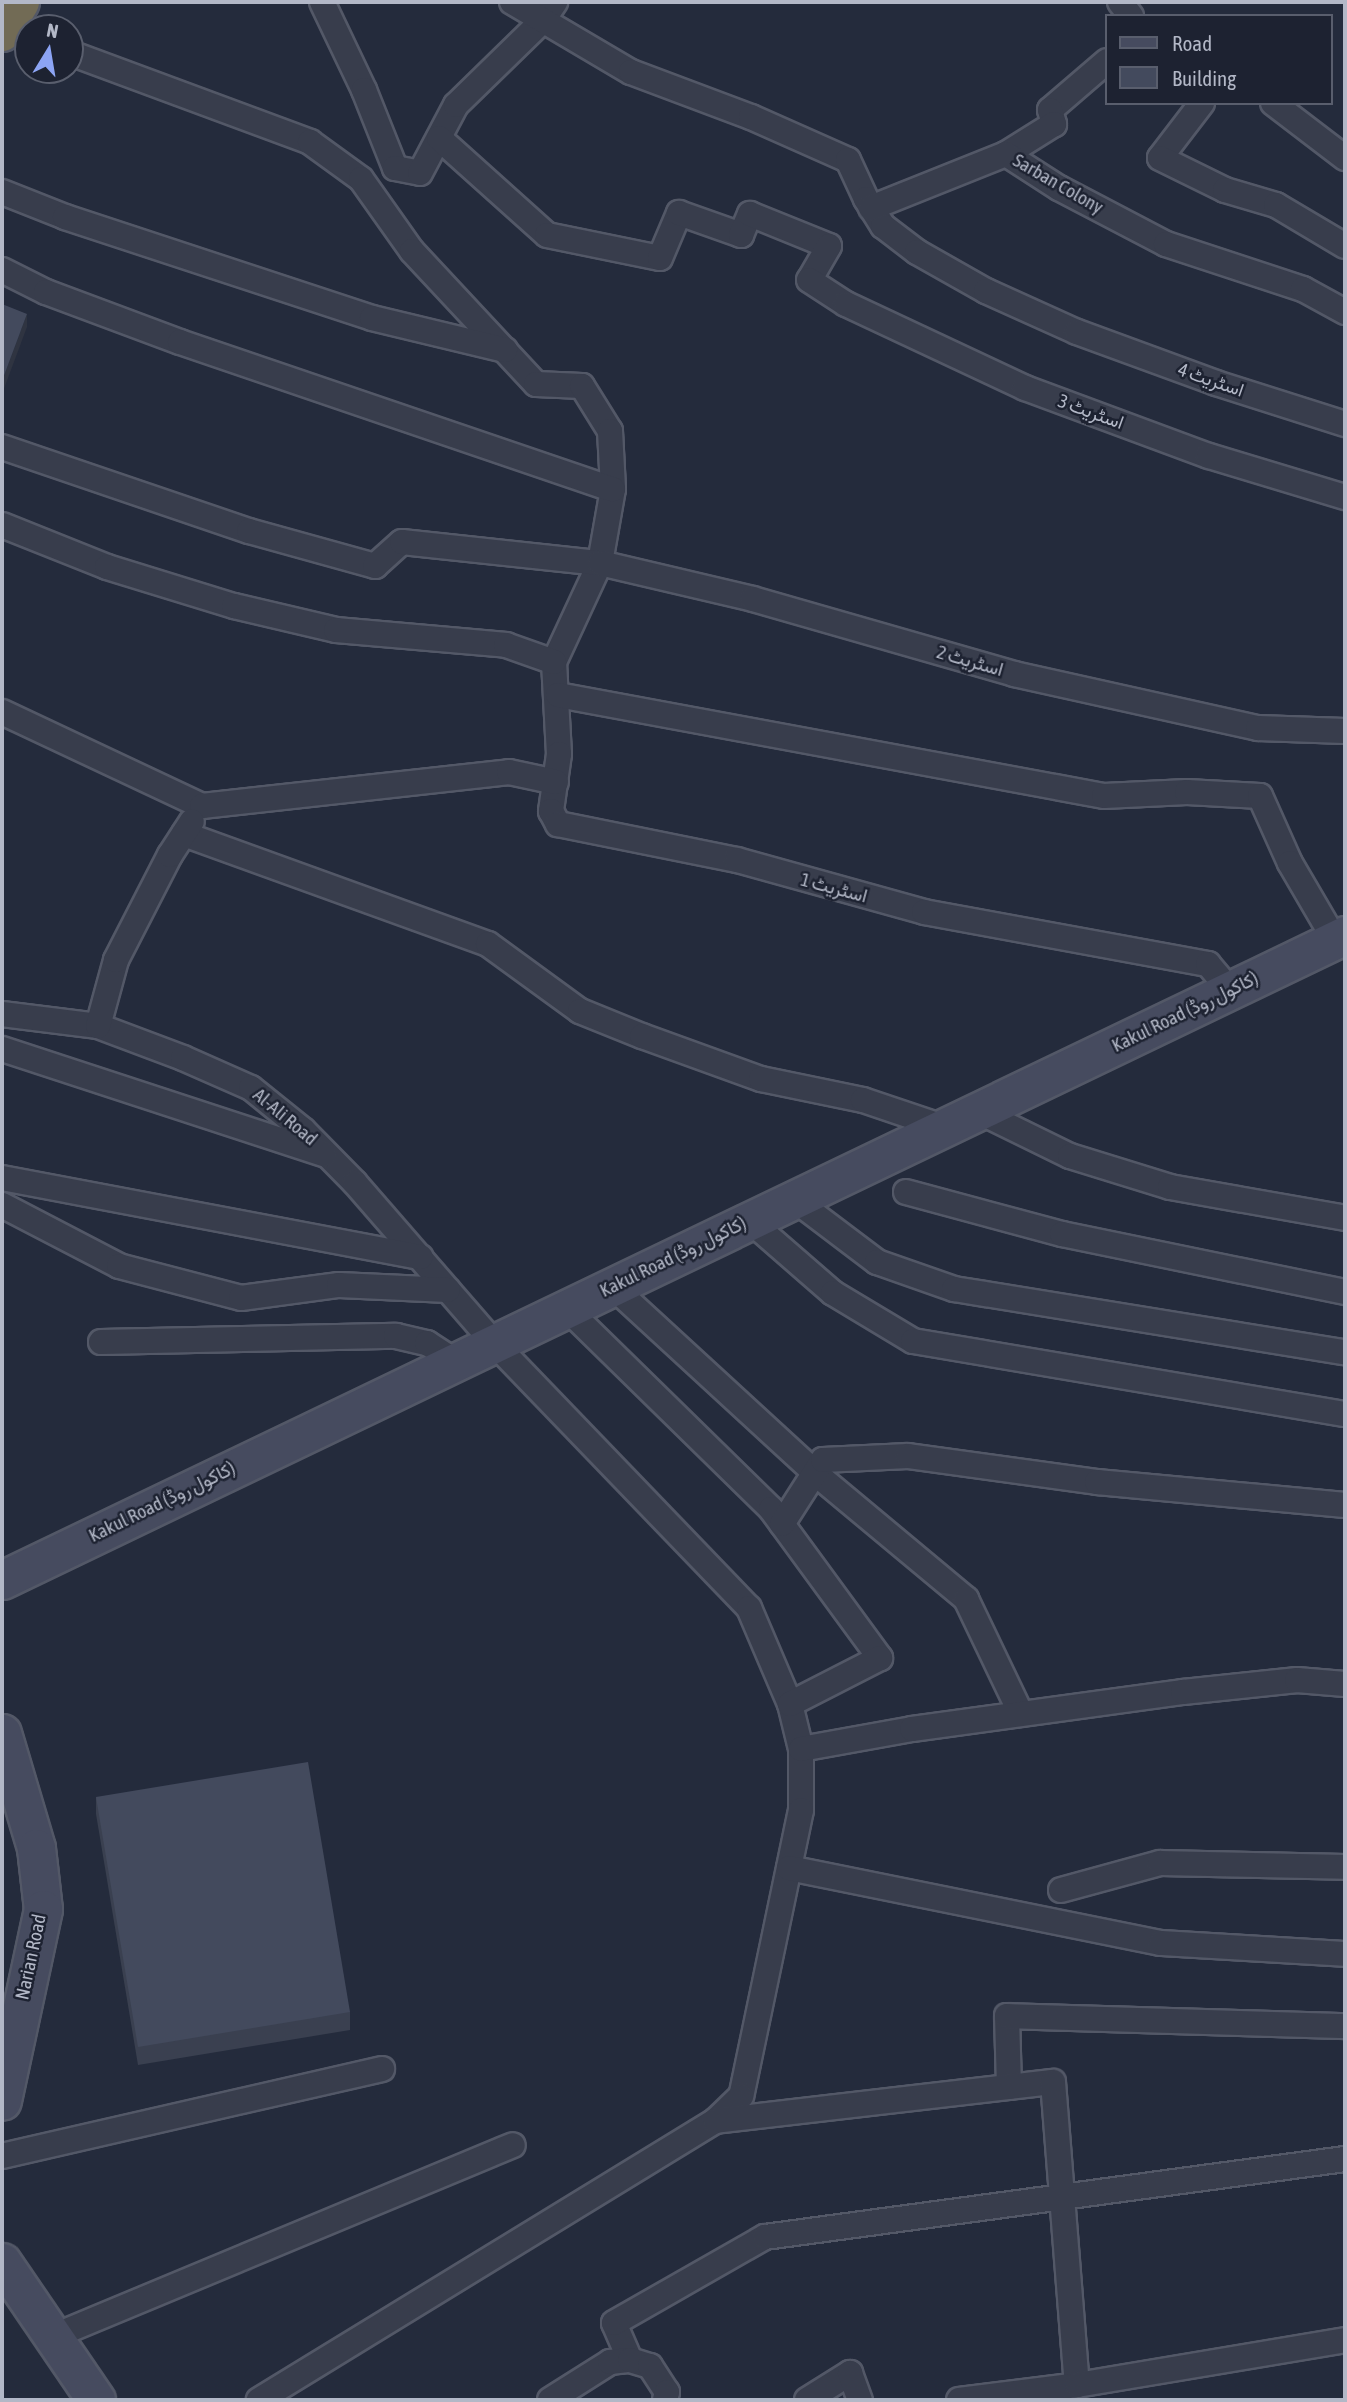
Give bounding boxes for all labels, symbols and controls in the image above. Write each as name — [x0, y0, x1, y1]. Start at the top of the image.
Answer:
north arrow — [14, 14, 84, 84]
legend — [1106, 14, 1333, 105]
text: N — [45, 18, 60, 42]
text: Road — [1172, 31, 1212, 55]
text: Building — [1172, 66, 1236, 90]
street label: Sarban Colony — [1009, 149, 1107, 219]
street label: اسٹریٹ 4 — [1175, 358, 1247, 402]
street label: اسٹریٹ 3 — [1055, 390, 1127, 434]
street label: اسٹریٹ 2 — [934, 641, 1006, 681]
street label: اسٹریٹ 1 — [798, 868, 870, 908]
street label: Kakul Road (کاکول روڈ) — [1108, 967, 1262, 1057]
street label: Al-Ali Road — [248, 1084, 322, 1150]
street label: Kakul Road (کاکول روڈ) — [596, 1212, 750, 1302]
street label: Kakul Road (کاکول روڈ) — [85, 1457, 239, 1547]
street label: Narian Road — [11, 1912, 51, 2002]

